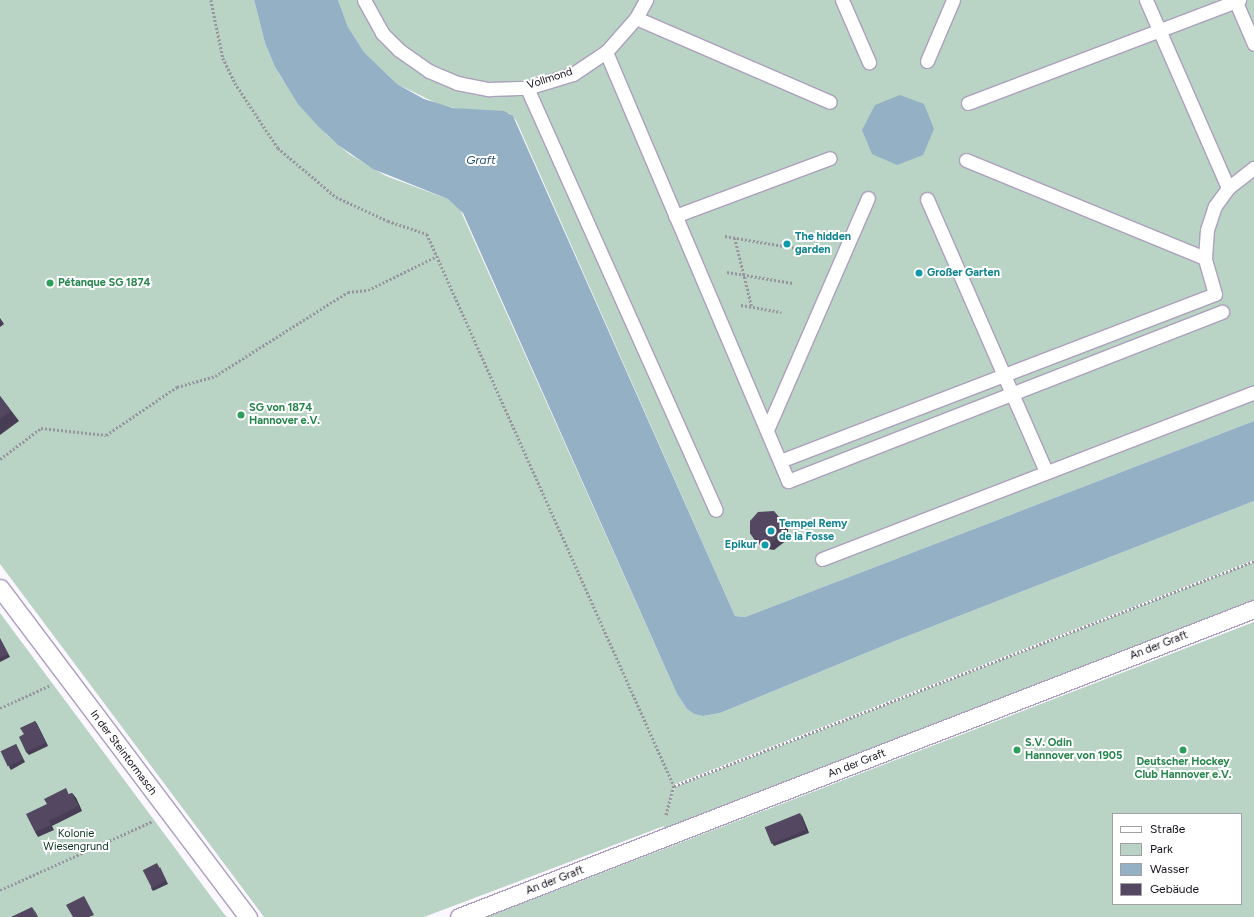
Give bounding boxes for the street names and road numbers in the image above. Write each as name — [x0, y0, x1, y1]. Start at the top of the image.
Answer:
street label: Vollmond — [526, 66, 574, 92]
street label: An der Graft — [1128, 629, 1190, 663]
street label: In der Steintormasch — [87, 708, 159, 798]
street label: An der Graft — [826, 747, 888, 781]
street label: An der Graft — [524, 864, 586, 898]

